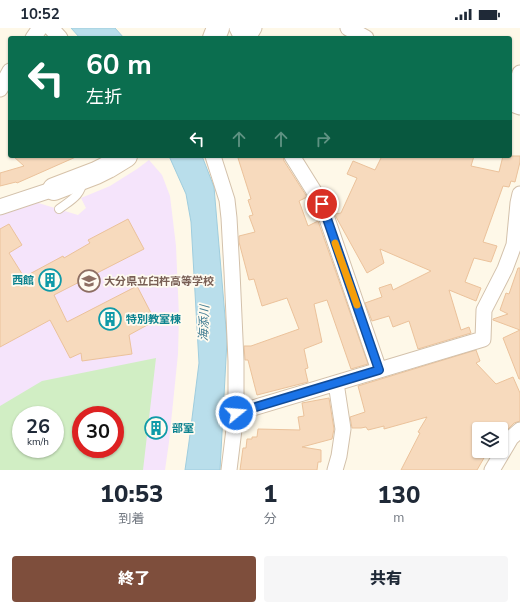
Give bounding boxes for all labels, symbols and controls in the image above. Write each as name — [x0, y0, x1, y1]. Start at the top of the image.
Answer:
text: 10:52 — [20, 4, 60, 24]
text: 60 m — [86, 46, 152, 84]
icon: left — [20, 52, 72, 104]
text: 左折 — [86, 85, 122, 109]
icon: left — [186, 128, 208, 150]
icon: ahead — [228, 128, 250, 150]
icon: ahead — [270, 128, 292, 150]
icon: right — [312, 128, 334, 150]
pin — [305, 187, 339, 221]
icon: arrive — [311, 193, 333, 215]
building icon: 西館 — [37, 267, 63, 293]
school or university icon: 大分県立臼杵高等学校 — [76, 268, 102, 294]
place label: 西館 — [12, 273, 34, 288]
place label: 大分県立臼杵高等学校 — [104, 274, 214, 289]
water label: 海添川 — [195, 303, 213, 341]
building icon: 特別教室棟 — [97, 306, 123, 332]
place label: 特別教室棟 — [126, 312, 181, 327]
position arrow — [215, 392, 257, 434]
speed limit sign: 30 — [72, 406, 124, 458]
text: 26 — [26, 413, 50, 440]
building icon: 部室 — [143, 415, 169, 441]
place label: 部室 — [172, 421, 194, 436]
map controls — [472, 422, 508, 458]
button: layers — [472, 422, 508, 458]
text: km/h — [27, 435, 49, 449]
text: 10:53 — [100, 478, 163, 510]
text: 1 — [263, 478, 278, 510]
text: 130 — [377, 479, 420, 511]
text: m — [393, 509, 404, 527]
text: 到着 — [119, 510, 145, 528]
text: 分 — [264, 510, 277, 528]
button: 終了 — [12, 556, 256, 602]
button: 共有 — [264, 556, 508, 602]

